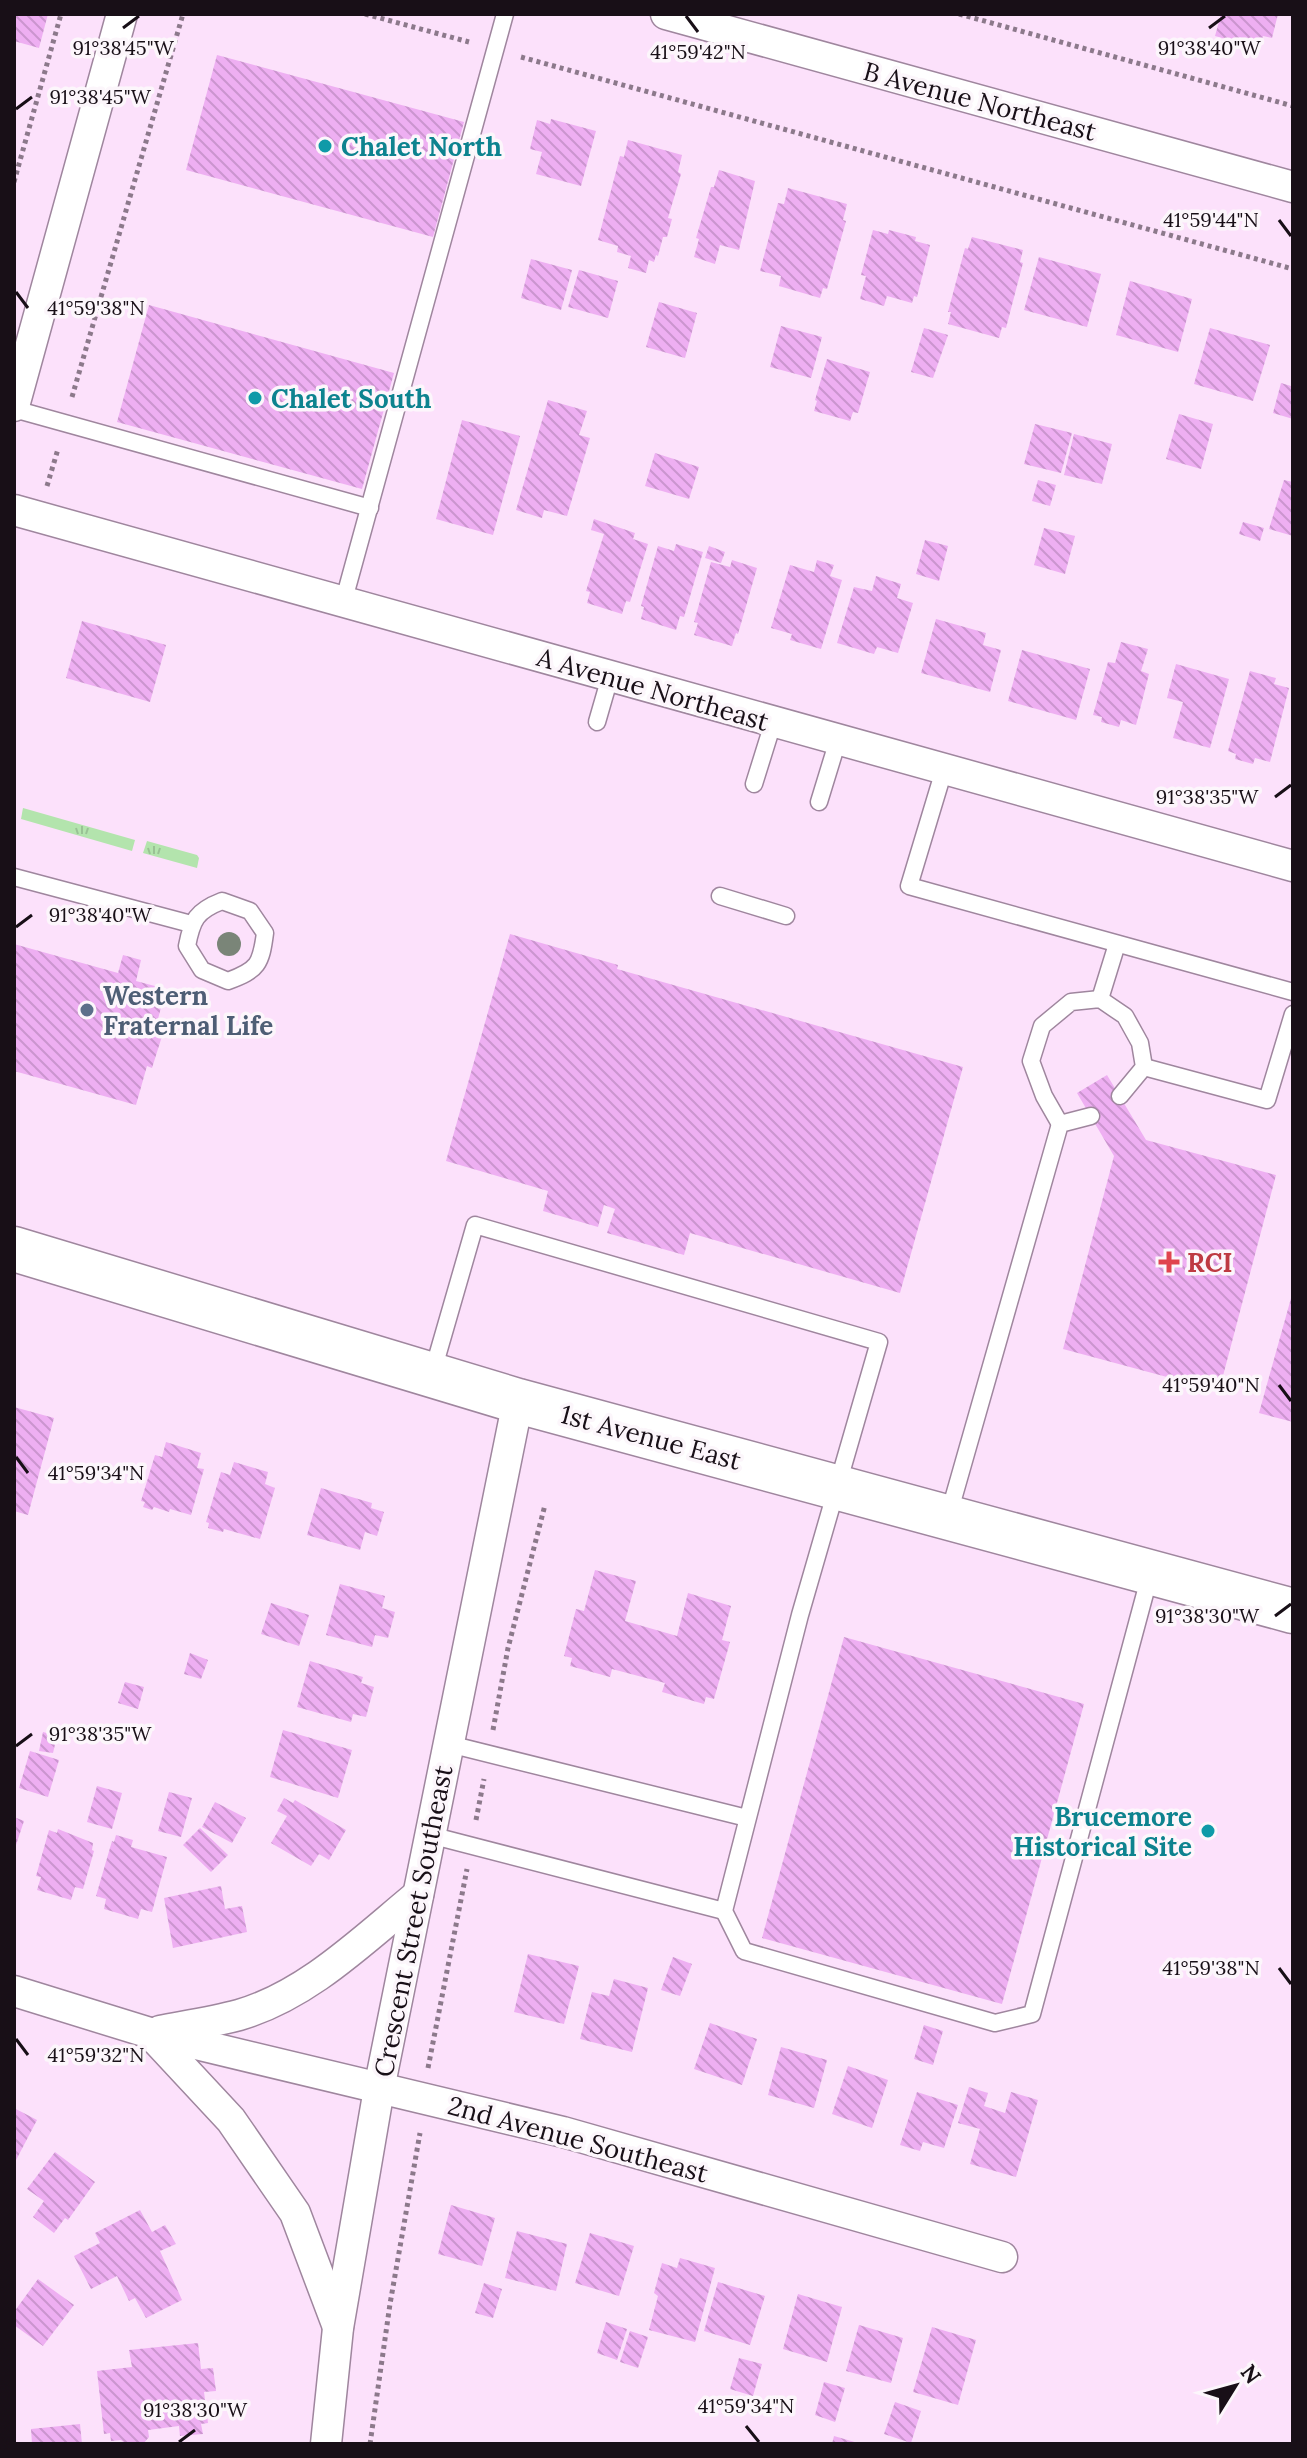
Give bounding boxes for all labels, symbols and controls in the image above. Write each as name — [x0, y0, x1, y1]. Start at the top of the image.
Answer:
text: 91°38'45"W — [72, 35, 175, 60]
text: 91°38'40"W — [1158, 35, 1261, 60]
text: 41°59'42"N — [650, 39, 746, 64]
street label: B Avenue Northeast — [860, 54, 1100, 148]
text: 91°38'45"W — [49, 84, 152, 109]
place label: Chalet North — [341, 130, 502, 163]
marker: Chalet North — [316, 137, 334, 155]
text: 41°59'44"N — [1163, 207, 1259, 232]
text: 41°59'38"N — [47, 295, 145, 320]
place label: Chalet South — [271, 382, 431, 415]
marker: Chalet South — [246, 389, 264, 407]
street label: A Avenue Northeast — [532, 640, 773, 738]
text: 91°38'35"W — [1156, 784, 1259, 809]
text: 91°38'40"W — [49, 902, 152, 927]
place label: Western Fraternal Life — [103, 979, 273, 1042]
marker: Western Fraternal Life — [78, 1001, 96, 1019]
place label: RCI — [1187, 1246, 1233, 1279]
marker: RCI — [1158, 1251, 1180, 1273]
text: 41°59'40"N — [1162, 1372, 1260, 1397]
street label: 1st Avenue East — [557, 1397, 745, 1477]
text: 41°59'34"N — [48, 1460, 144, 1485]
text: 91°38'30"W — [1155, 1603, 1260, 1628]
text: 91°38'35"W — [49, 1721, 152, 1746]
street label: Crescent Street Southeast — [367, 1762, 459, 2080]
place label: Brucemore Historical Site — [1013, 1800, 1192, 1863]
marker: Brucemore Historical Site — [1199, 1822, 1217, 1840]
text: 41°59'38"N — [1162, 1955, 1260, 1980]
text: 41°59'32"N — [48, 2042, 144, 2067]
street label: 2nd Avenue Southeast — [444, 2088, 712, 2190]
north arrow — [1195, 2346, 1275, 2426]
text: N — [1235, 2359, 1267, 2389]
text: 41°59'34"N — [698, 2393, 794, 2418]
text: 91°38'30"W — [143, 2397, 248, 2422]

